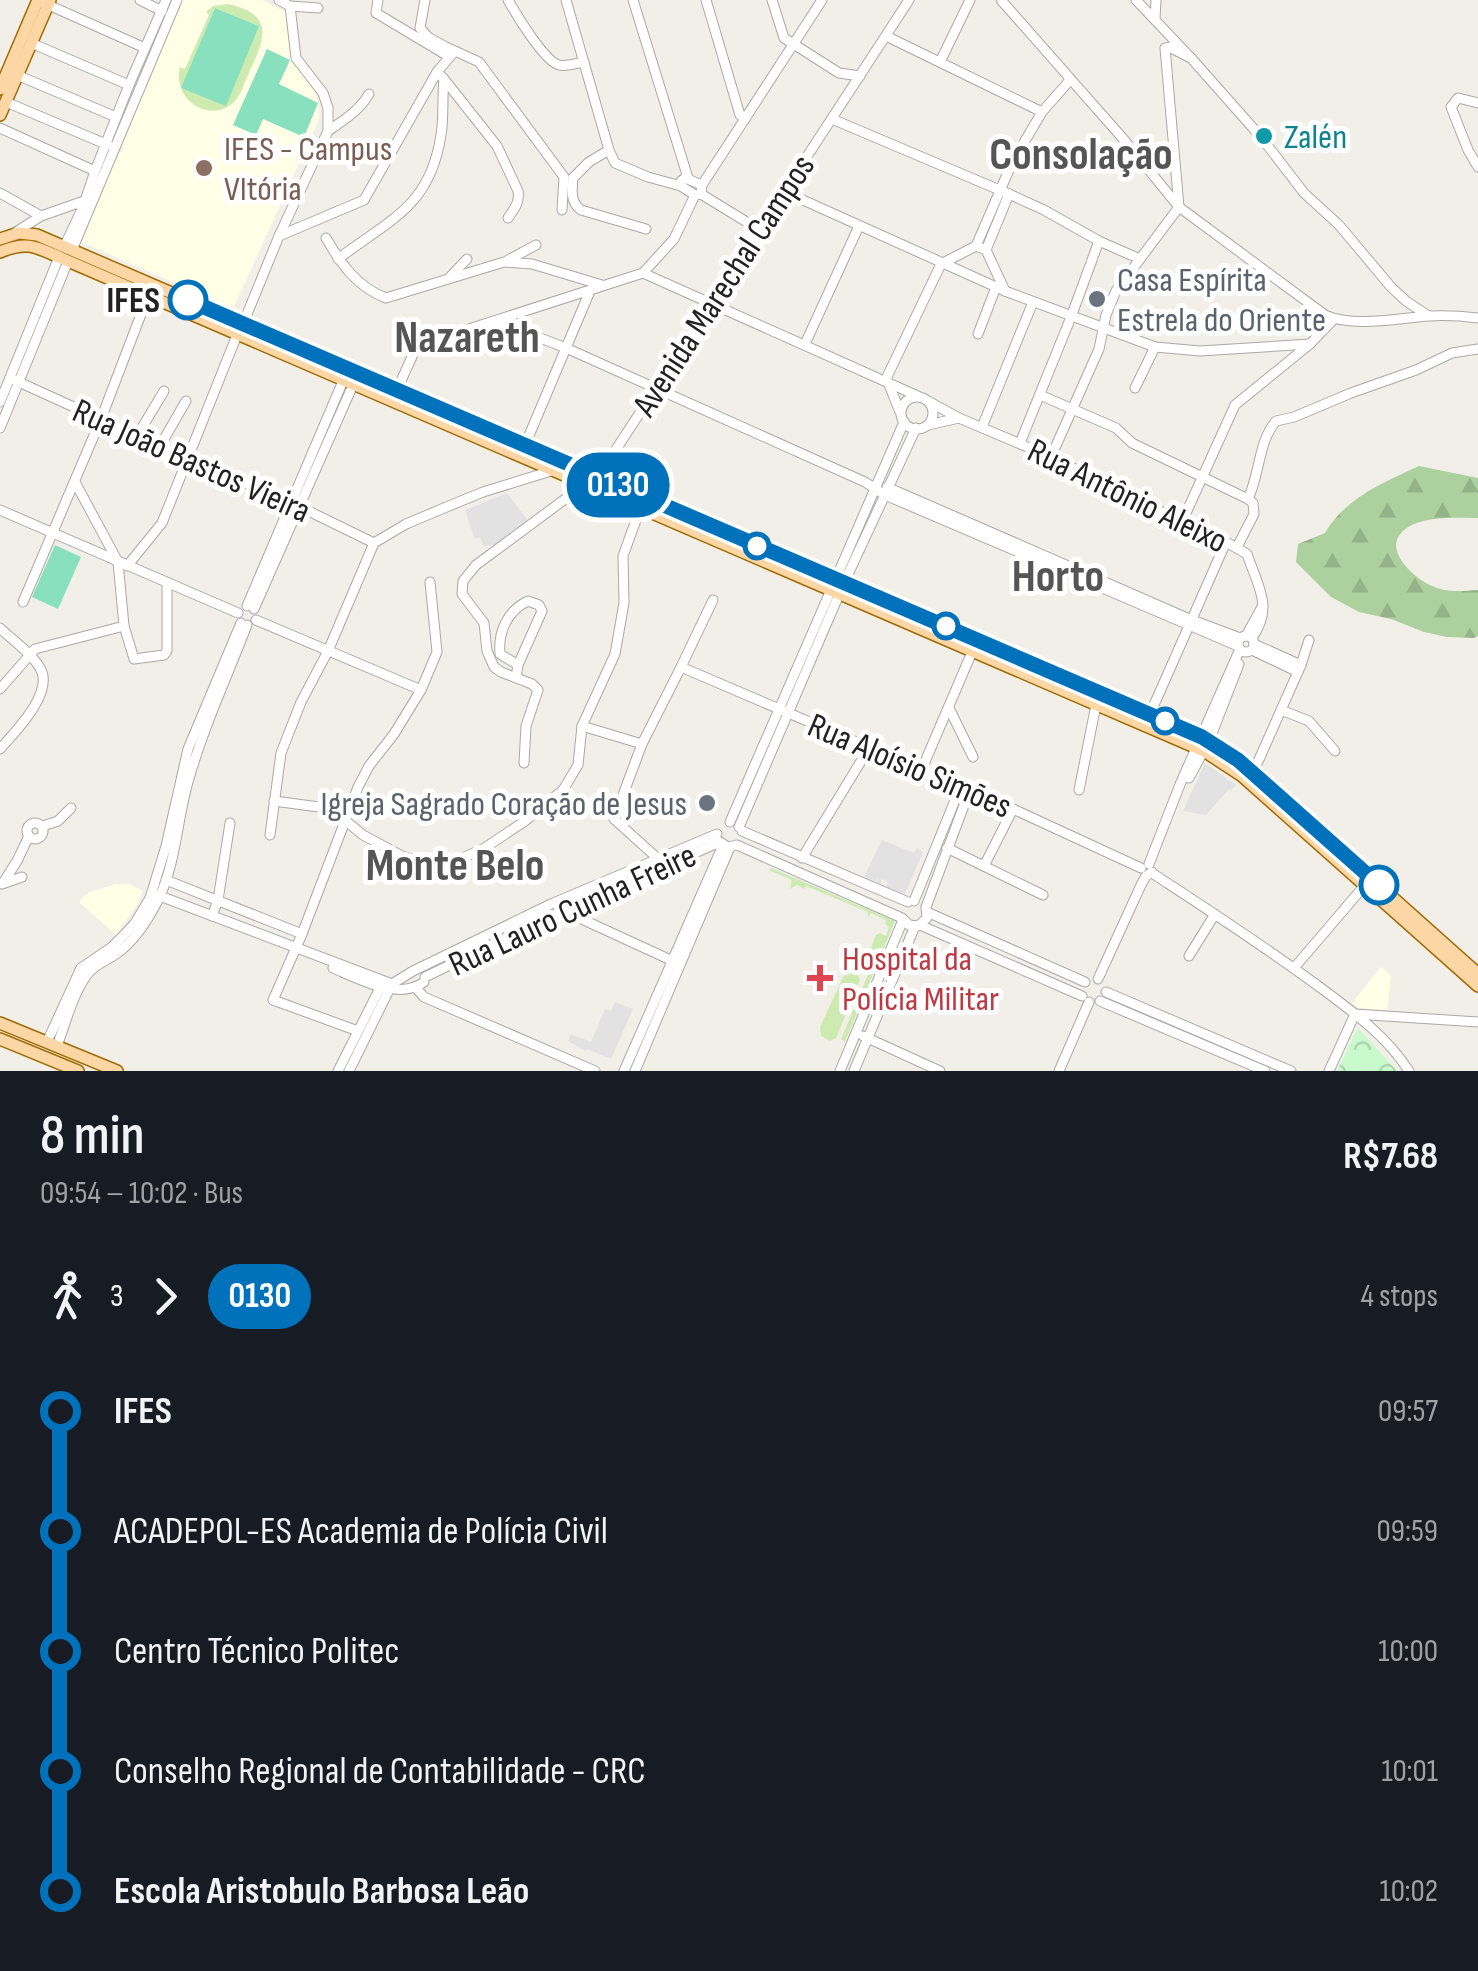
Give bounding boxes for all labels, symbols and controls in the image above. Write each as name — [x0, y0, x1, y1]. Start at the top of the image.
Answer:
place label: Zalén — [1284, 116, 1347, 159]
marker: Zalén — [1253, 125, 1275, 147]
place label: IFES - Campus VItória — [224, 128, 392, 211]
district label: Consolação — [989, 128, 1173, 183]
street label: Avenida Marechal Campos — [623, 147, 825, 426]
marker: IFES - Campus VItória — [193, 157, 215, 179]
place label: Casa Espírita Estrela do Oriente — [1117, 259, 1326, 342]
place label: IFES — [107, 280, 160, 323]
marker: IFES — [169, 281, 207, 319]
marker: Casa Espírita Estrela do Oriente — [1086, 288, 1108, 310]
district label: Nazareth — [394, 311, 540, 366]
street label: Rua João Bastos Vieira — [66, 390, 317, 533]
street label: Rua Antônio Aleixo — [1020, 430, 1234, 563]
line badge: 0130 — [548, 452, 688, 518]
text: 0130 — [587, 464, 649, 507]
unlabelled marker — [744, 533, 770, 559]
district label: Horto — [1012, 550, 1104, 605]
unlabelled marker — [933, 613, 959, 639]
street label: Rua Aloísio Simões — [801, 704, 1018, 829]
unlabelled marker — [1152, 708, 1178, 734]
place label: Igreja Sagrado Coração de Jesus — [321, 783, 687, 826]
marker: Igreja Sagrado Coração de Jesus — [696, 792, 718, 814]
street label: Rua Lauro Cunha Freire — [442, 834, 703, 986]
district label: Monte Belo — [366, 839, 544, 894]
unlabelled marker — [1360, 866, 1398, 904]
place label: Hospital da Polícia Militar — [842, 938, 999, 1021]
marker: Hospital da Polícia Militar — [807, 965, 833, 991]
text: 8 min — [40, 1103, 145, 1170]
text: R$7.68 — [1343, 1134, 1438, 1179]
text: 09:54 – 10:02 · Bus — [40, 1174, 243, 1213]
icon: walk — [40, 1269, 95, 1324]
icon: forward — [138, 1269, 193, 1324]
text: 0130 — [228, 1275, 291, 1318]
text: 3 — [110, 1277, 123, 1316]
text: 4 stops — [1361, 1277, 1438, 1316]
text: IFES — [114, 1389, 172, 1434]
text: 09:57 — [1378, 1392, 1438, 1431]
text: ACADEPOL-ES Academia de Polícia Civil — [114, 1509, 608, 1554]
text: 09:59 — [1376, 1512, 1438, 1551]
text: Centro Técnico Politec — [114, 1629, 399, 1674]
text: 10:00 — [1378, 1632, 1438, 1671]
text: Conselho Regional de Contabilidade - CRC — [114, 1749, 646, 1794]
text: 10:01 — [1381, 1752, 1438, 1791]
text: Escola Aristobulo Barbosa Leão — [114, 1869, 529, 1914]
text: 10:02 — [1379, 1872, 1438, 1911]

